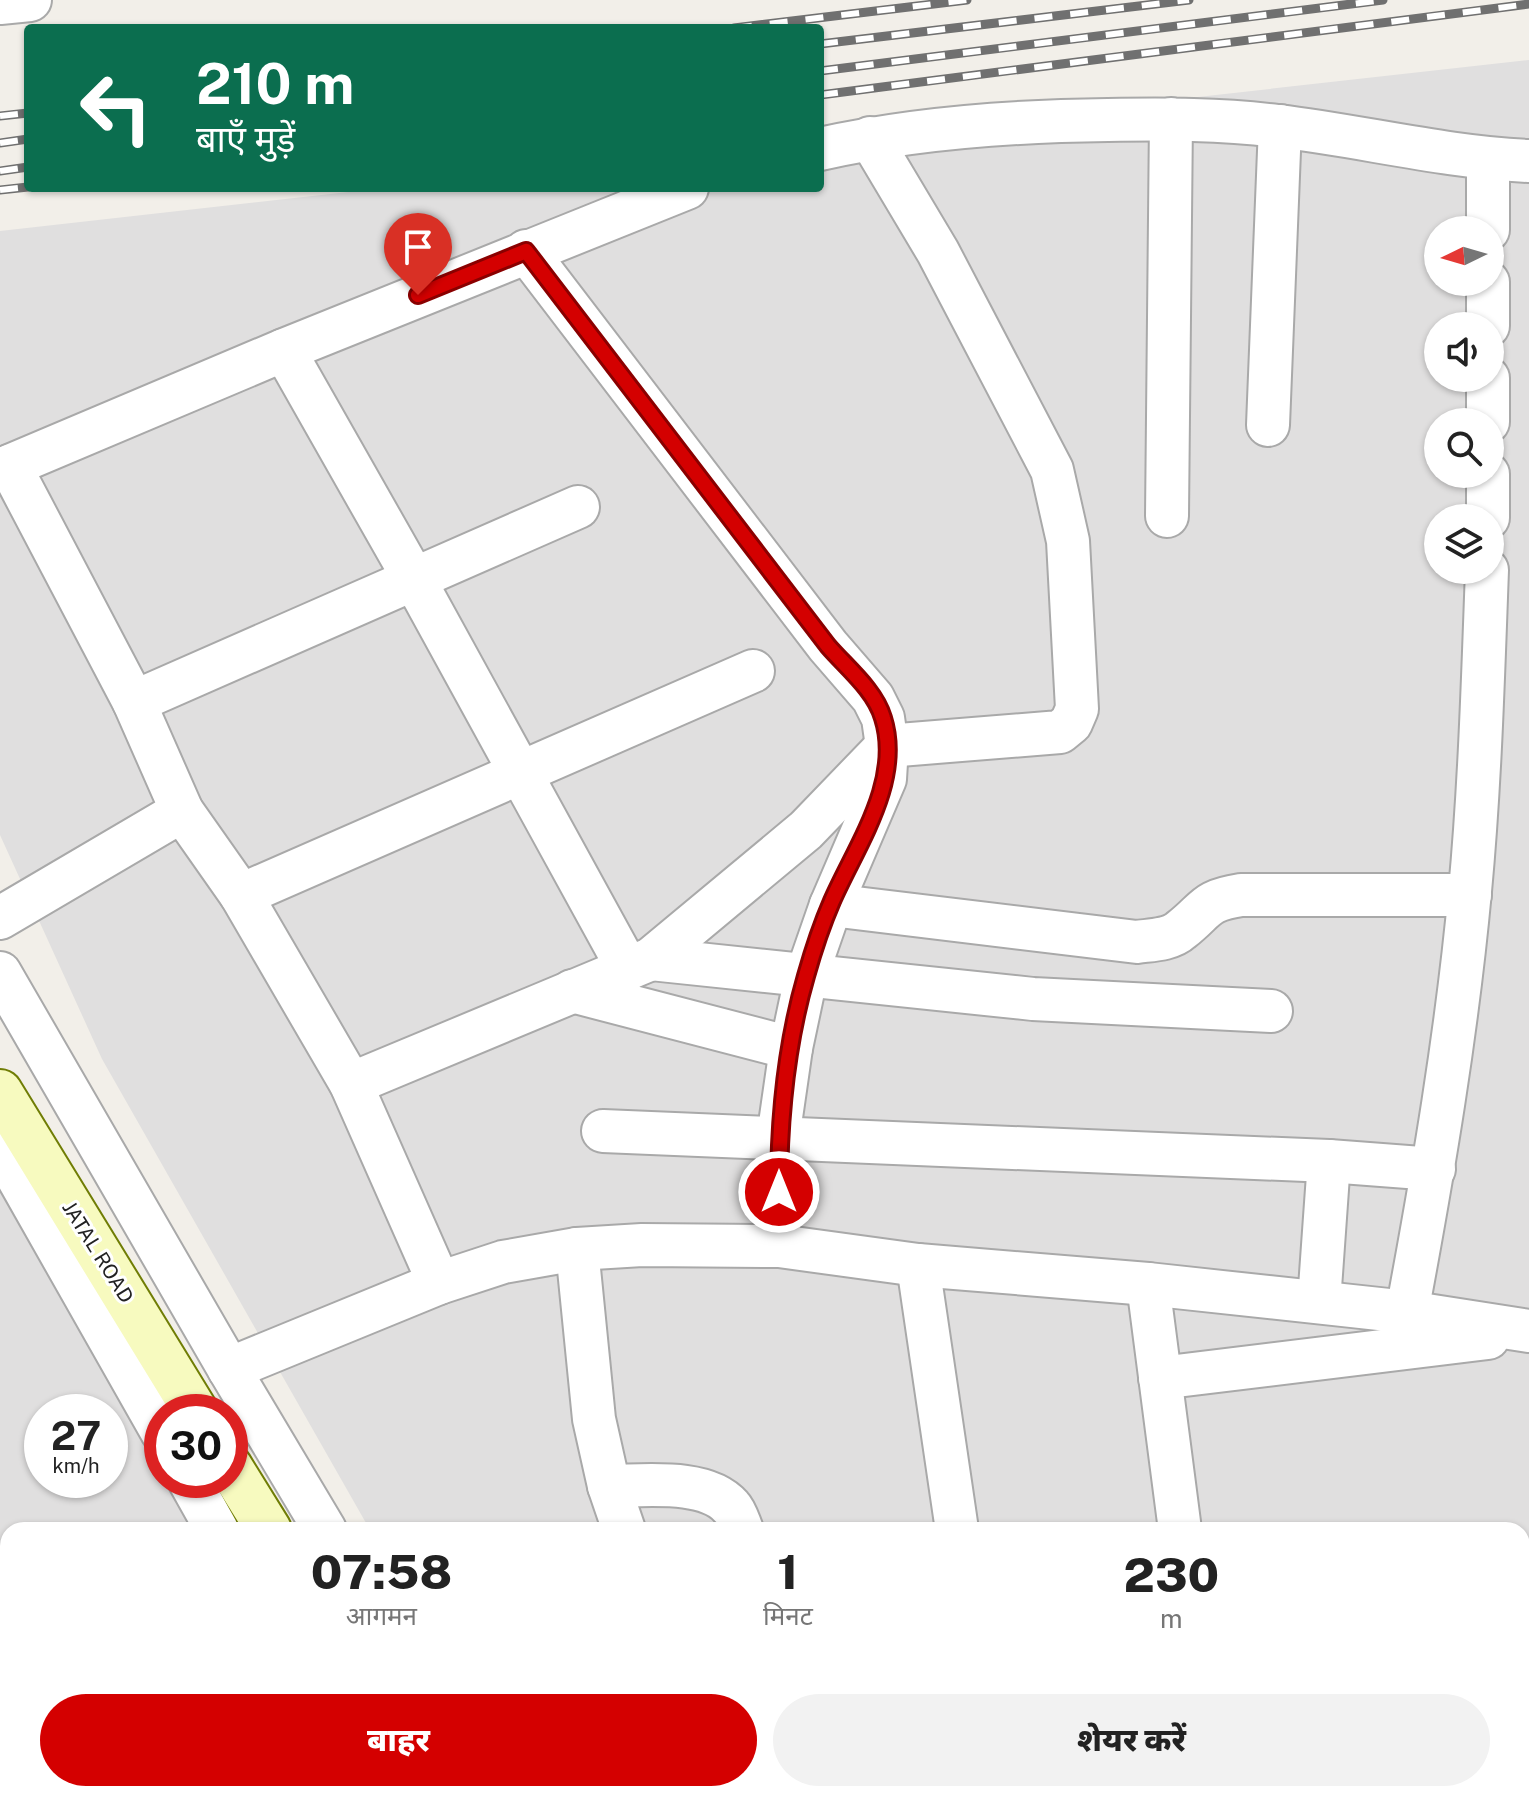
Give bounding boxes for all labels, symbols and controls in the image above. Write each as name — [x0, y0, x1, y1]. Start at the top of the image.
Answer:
text: 210 m — [196, 51, 354, 117]
icon: left — [64, 56, 168, 160]
text: बाएँ मुड़ें — [196, 118, 295, 160]
pin — [384, 213, 452, 295]
north arrow — [1424, 216, 1504, 296]
map controls — [1424, 216, 1504, 584]
icon: arrive — [396, 225, 440, 269]
button: sound — [1424, 312, 1504, 392]
button: search — [1424, 408, 1504, 488]
button: layers — [1424, 504, 1504, 584]
position arrow — [737, 1150, 821, 1234]
street label: JATAL ROAD — [57, 1197, 139, 1307]
speed limit sign: 30 — [144, 1394, 248, 1498]
text: 27 — [51, 1412, 101, 1459]
text: km/h — [52, 1454, 100, 1478]
text: 07:58 — [311, 1543, 452, 1600]
text: 1 — [777, 1543, 798, 1600]
text: 230 — [1124, 1546, 1219, 1603]
text: आगमन — [346, 1600, 417, 1631]
text: मिनट — [763, 1600, 813, 1631]
text: m — [1160, 1603, 1183, 1634]
button: बाहर — [40, 1694, 757, 1786]
button: शेयर करें — [773, 1694, 1490, 1786]

